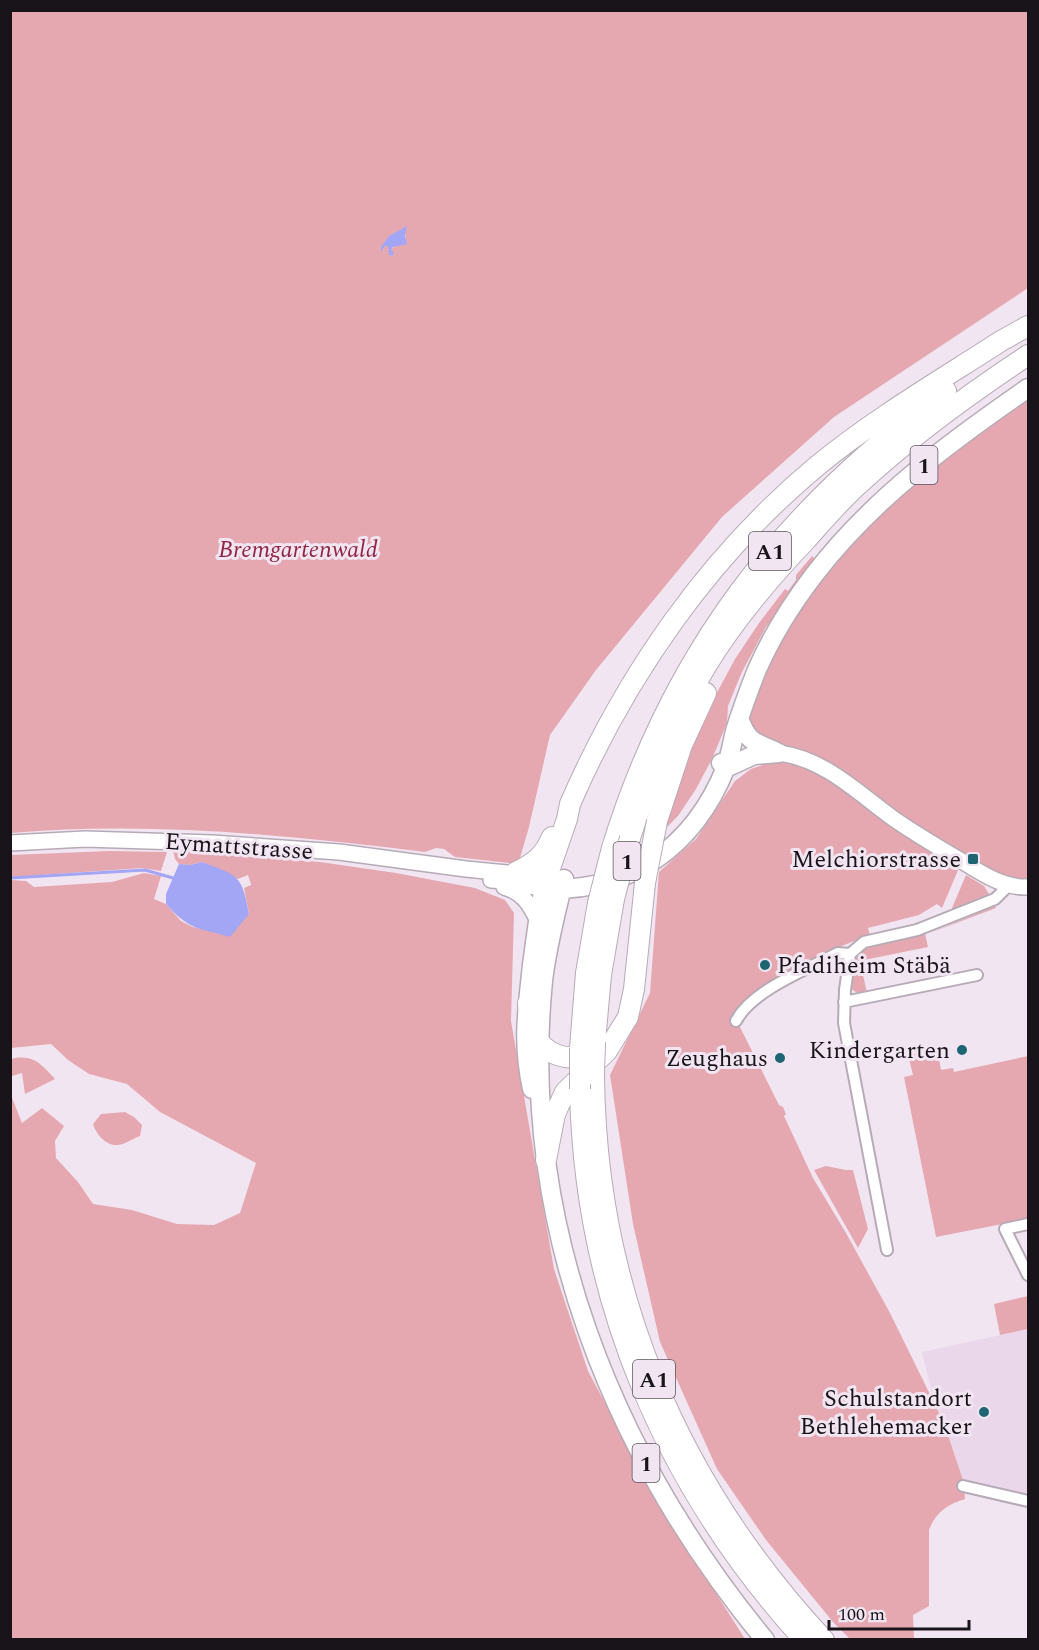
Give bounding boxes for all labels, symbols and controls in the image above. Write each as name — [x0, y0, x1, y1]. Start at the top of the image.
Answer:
road number: 1 — [910, 446, 938, 484]
park label: Bremgartenwald — [218, 532, 378, 568]
road number: A1 — [749, 532, 791, 570]
street label: Eymattstrasse — [163, 824, 314, 870]
road number: 1 — [614, 842, 640, 880]
place label: Melchiorstrasse — [791, 842, 961, 878]
marker: Melchiorstrasse — [966, 852, 980, 866]
place label: Pfadiheim Stäbä — [777, 948, 951, 984]
marker: Pfadiheim Stäbä — [758, 958, 772, 972]
place label: Kindergarten — [809, 1033, 950, 1069]
place label: Zeughaus — [666, 1041, 768, 1077]
marker: Kindergarten — [955, 1043, 969, 1057]
marker: Zeughaus — [773, 1051, 787, 1065]
road number: A1 — [633, 1360, 675, 1398]
place label: Schulstandort Bethlehemacker — [800, 1381, 972, 1445]
marker: Schulstandort Bethlehemacker — [977, 1405, 991, 1419]
road number: 1 — [632, 1444, 660, 1482]
scale bar — [829, 1593, 968, 1631]
text: 100 m — [838, 1601, 885, 1628]

